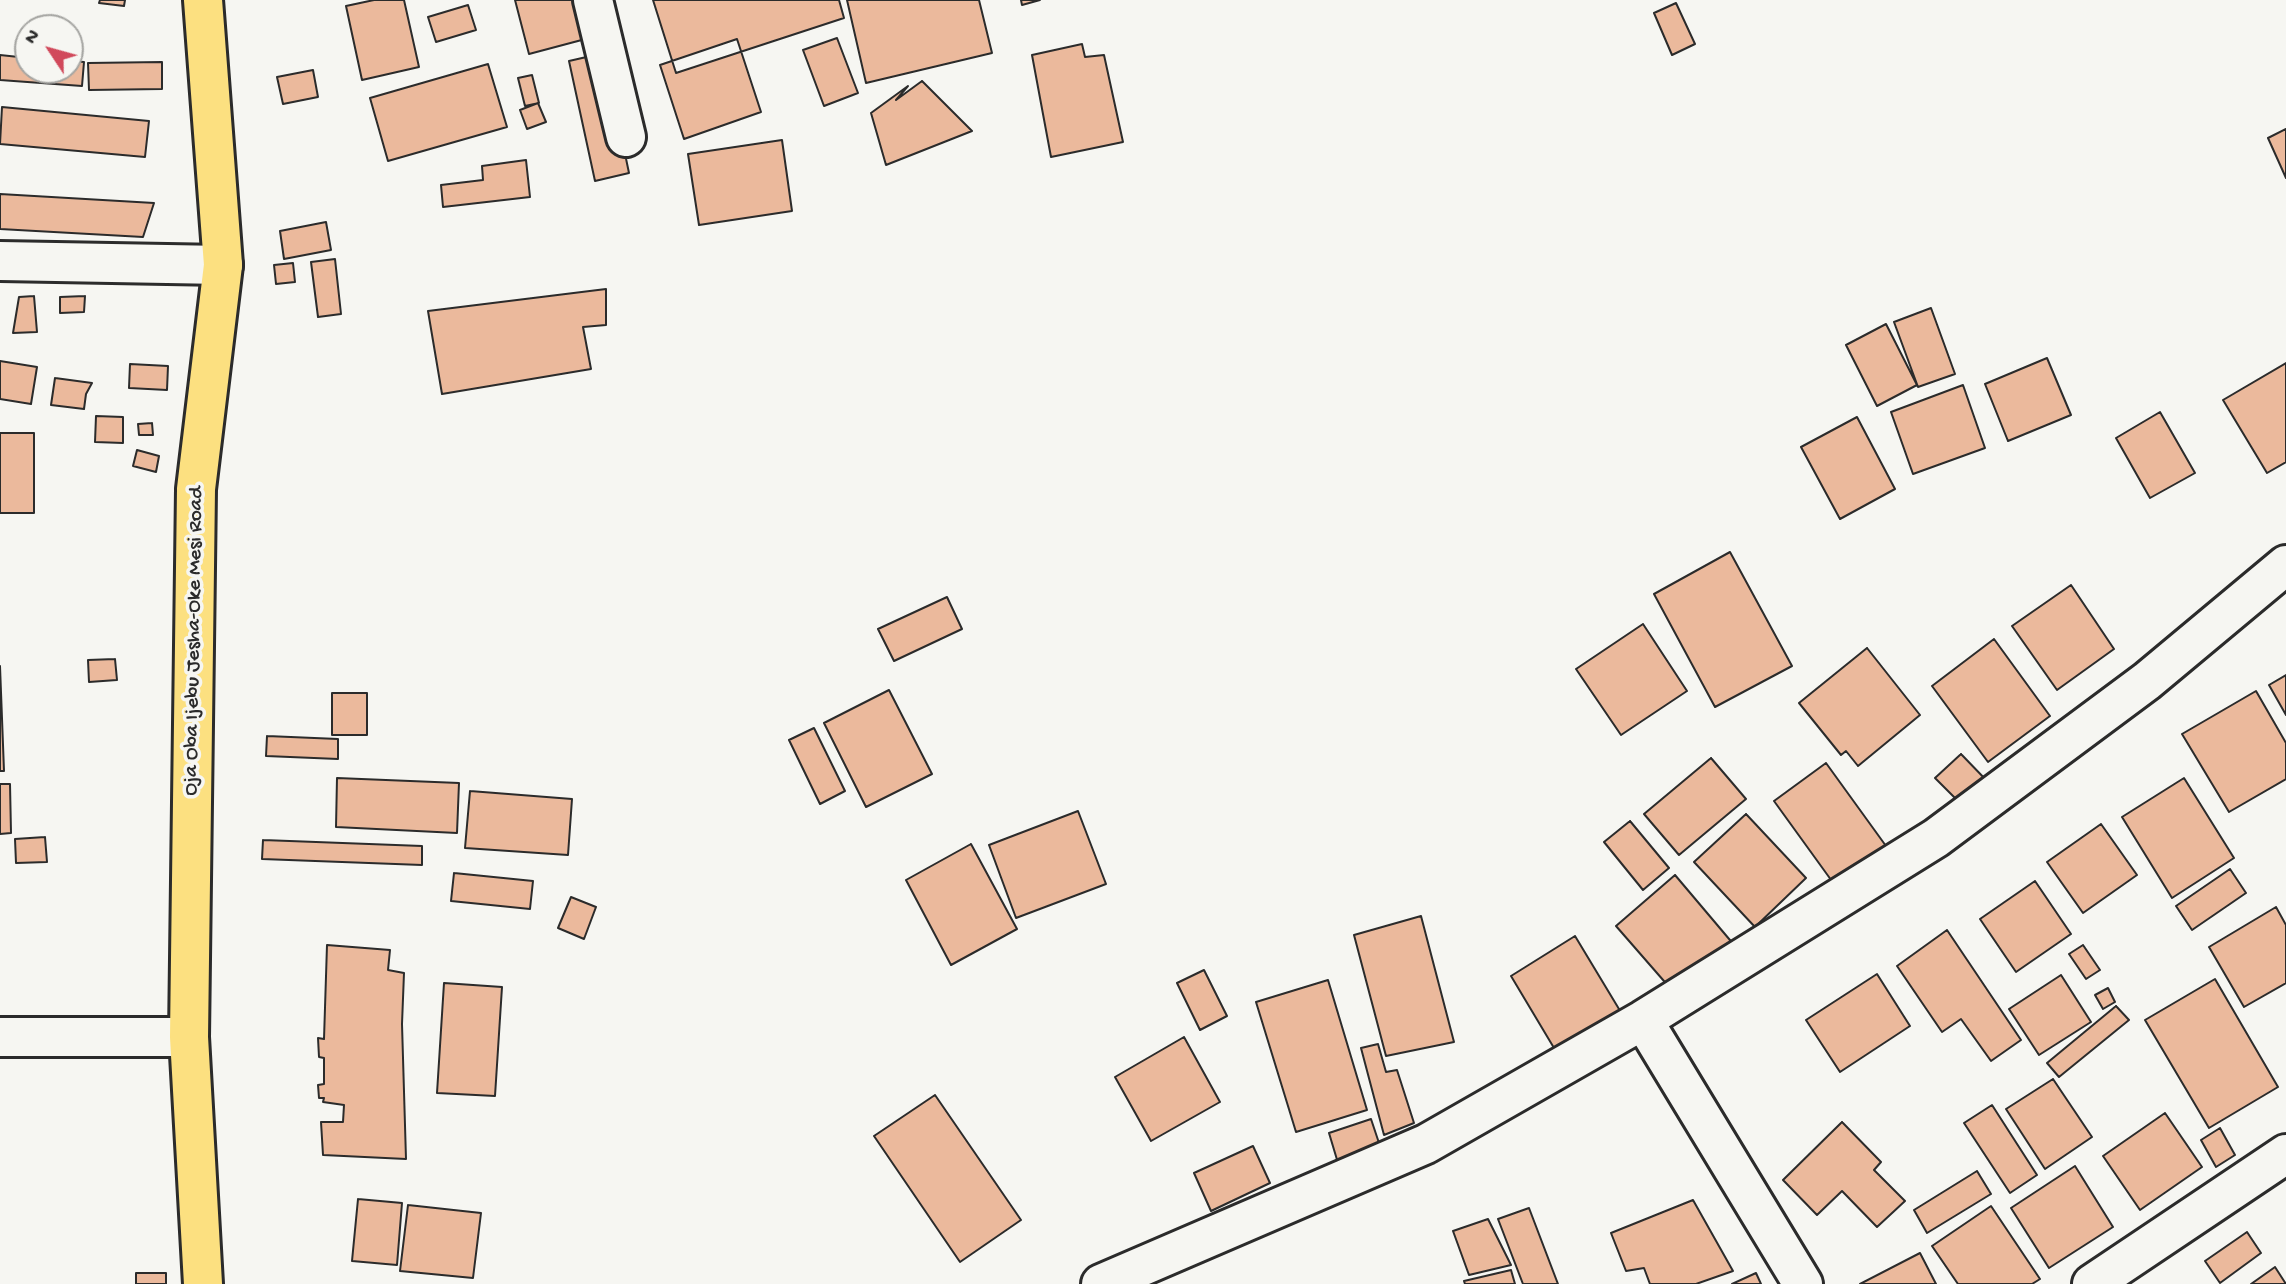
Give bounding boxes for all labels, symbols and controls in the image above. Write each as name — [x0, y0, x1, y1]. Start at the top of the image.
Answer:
north arrow — [14, 14, 84, 84]
text: N — [20, 26, 46, 49]
street label: Oja Oba Ijebu Jesha-Oke Mesi Road — [180, 486, 210, 796]

